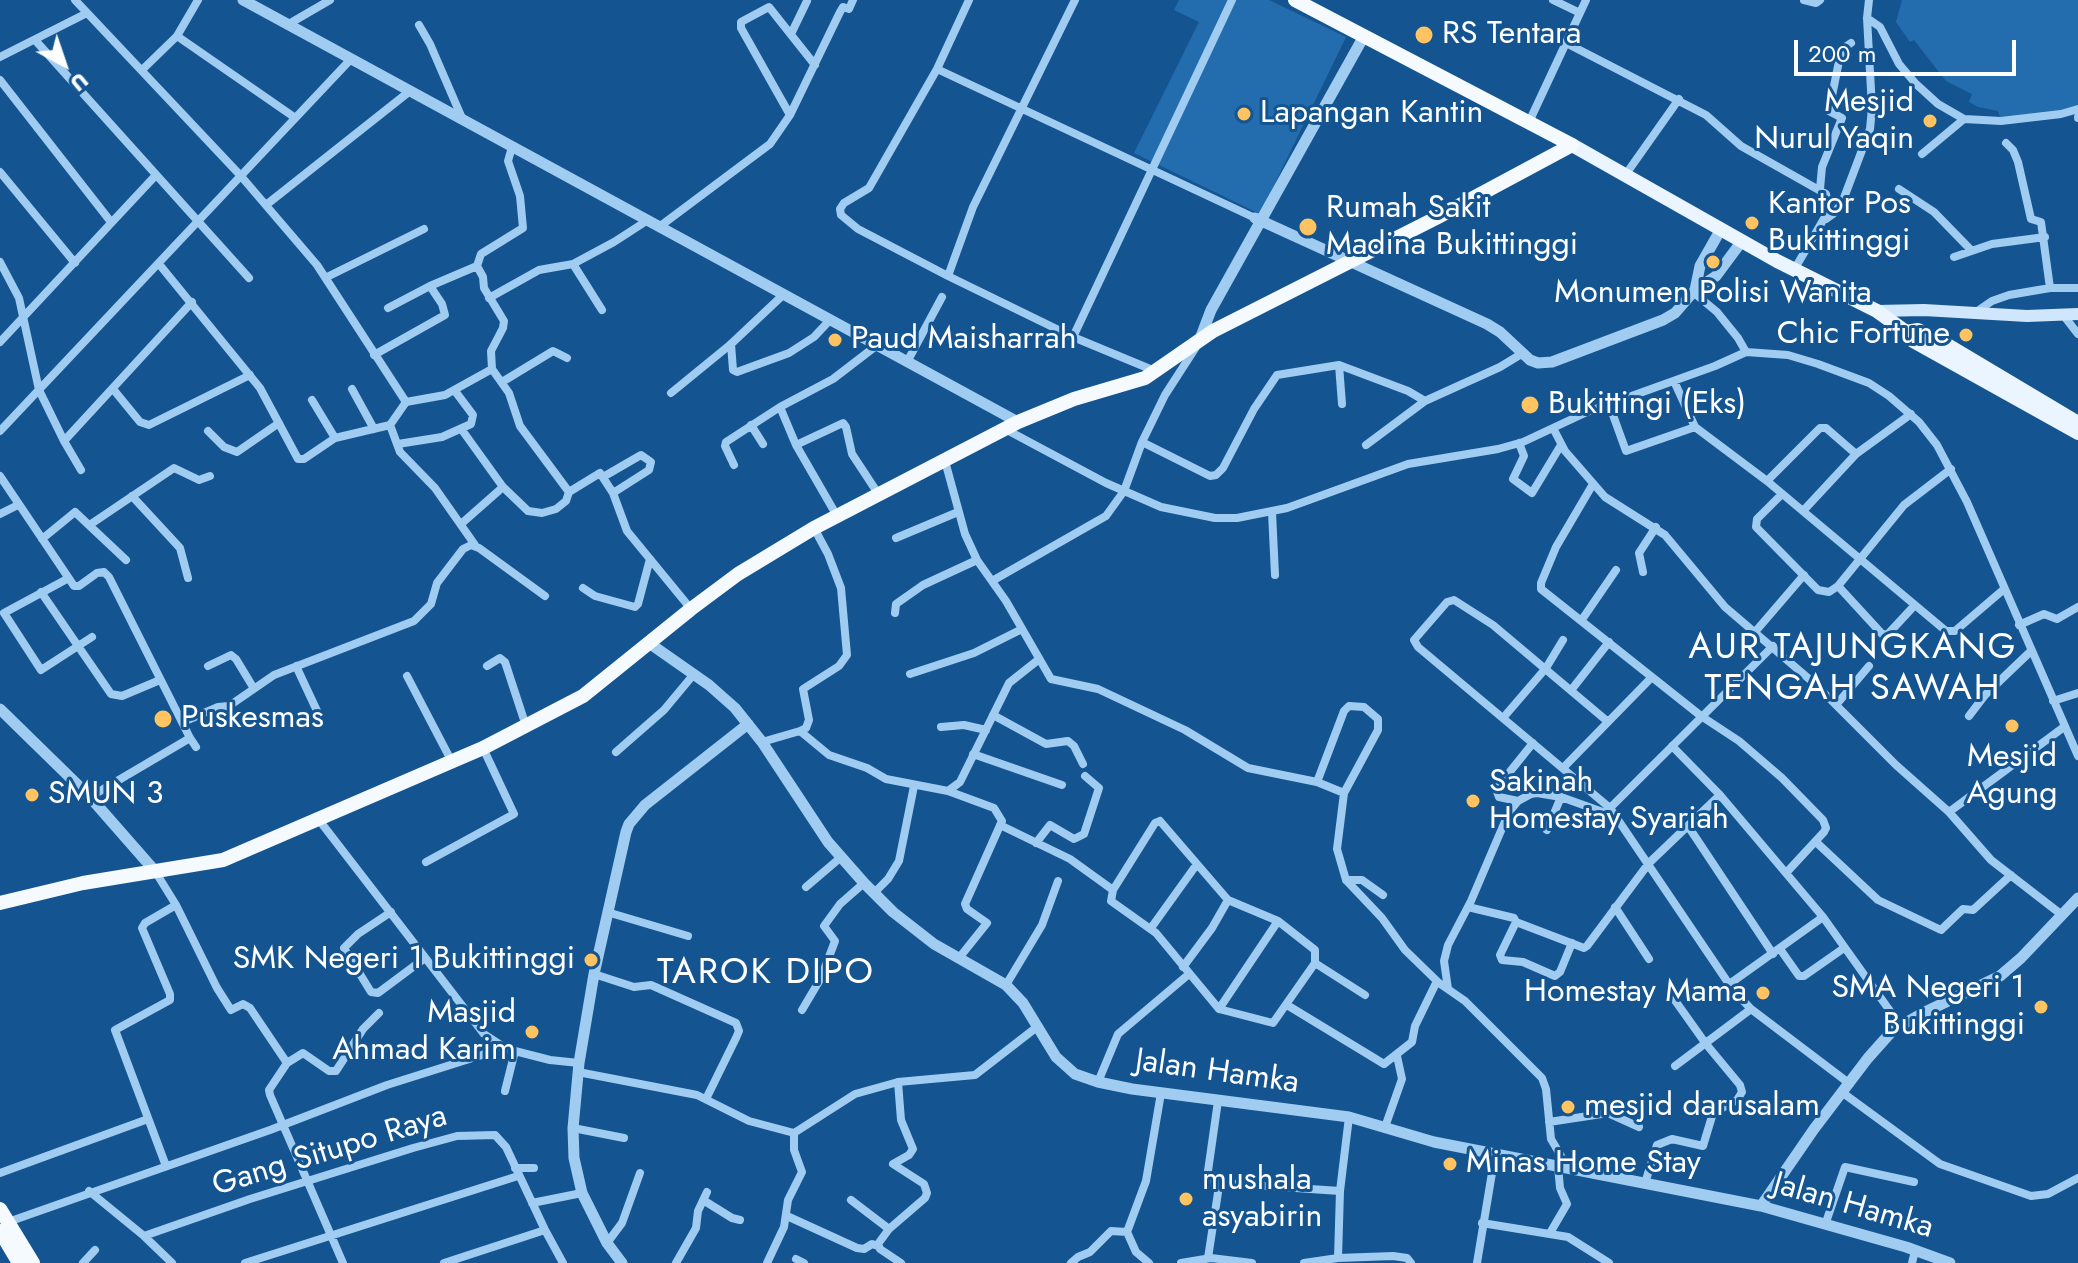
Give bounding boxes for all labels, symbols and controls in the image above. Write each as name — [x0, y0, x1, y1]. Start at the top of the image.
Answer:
place label: RS Tentara — [1442, 16, 1581, 54]
north arrow — [24, 24, 104, 104]
marker: RS Tentara — [1413, 24, 1435, 46]
scale bar — [1798, 24, 2020, 74]
text: 200 m — [1808, 36, 1876, 71]
text: U — [63, 65, 96, 100]
place label: Mesjid Nurul Yaqin — [1754, 84, 1914, 159]
place label: Lapangan Kantin — [1260, 95, 1483, 133]
marker: Lapangan Kantin — [1235, 105, 1253, 123]
marker: Mesjid Nurul Yaqin — [1921, 112, 1939, 130]
place label: Kantor Pos Bukittinggi — [1768, 186, 1911, 261]
place label: Rumah Sakit Madina Bukittinggi — [1326, 190, 1578, 265]
marker: Kantor Pos Bukittinggi — [1743, 214, 1761, 232]
marker: Rumah Sakit Madina Bukittinggi — [1297, 216, 1319, 238]
marker: Monumen Polisi Wanita — [1704, 253, 1722, 271]
place label: Monumen Polisi Wanita — [1554, 275, 1872, 313]
place label: Chic Fortune — [1777, 316, 1950, 354]
place label: Paud Maisharrah — [851, 321, 1076, 359]
marker: Chic Fortune — [1957, 326, 1975, 344]
marker: Paud Maisharrah — [826, 331, 844, 349]
place label: Bukittingi (Eks) — [1548, 386, 1746, 424]
marker: Bukittingi (Eks) — [1519, 394, 1541, 416]
district label: AUR TAJUNGKANG TENGAH SAWAH — [1688, 627, 2018, 712]
place label: Puskesmas — [181, 700, 324, 738]
marker: Puskesmas — [152, 708, 174, 730]
marker: Mesjid Agung — [2003, 717, 2021, 735]
place label: Mesjid Agung — [1966, 739, 2058, 814]
place label: Sakinah Homestay Syariah — [1489, 764, 1729, 839]
place label: SMUN 3 — [48, 776, 163, 814]
marker: SMUN 3 — [23, 786, 41, 804]
marker: Sakinah Homestay Syariah — [1464, 792, 1482, 810]
place label: SMK Negeri 1 Bukittinggi — [233, 941, 575, 979]
marker: SMK Negeri 1 Bukittinggi — [582, 951, 600, 969]
district label: TAROK DIPO — [657, 952, 875, 996]
place label: SMA Negeri 1 Bukittinggi — [1832, 970, 2025, 1045]
place label: Homestay Mama — [1524, 974, 1747, 1012]
marker: Homestay Mama — [1754, 984, 1772, 1002]
place label: Masjid Ahmad Karim — [332, 995, 516, 1070]
marker: SMA Negeri 1 Bukittinggi — [2032, 998, 2050, 1016]
marker: Masjid Ahmad Karim — [523, 1023, 541, 1041]
street label: Jalan Hamka — [1133, 1043, 1301, 1103]
place label: mesjid darusalam — [1584, 1088, 1820, 1126]
street label: Gang Situpo Raya — [208, 1098, 452, 1206]
marker: mesjid darusalam — [1559, 1098, 1577, 1116]
place label: Minas Home Stay — [1466, 1145, 1701, 1183]
marker: Minas Home Stay — [1441, 1155, 1459, 1173]
place label: mushala asyabirin — [1202, 1162, 1322, 1237]
street label: Jalan Hamka — [1768, 1166, 1938, 1248]
marker: mushala asyabirin — [1177, 1190, 1195, 1208]

